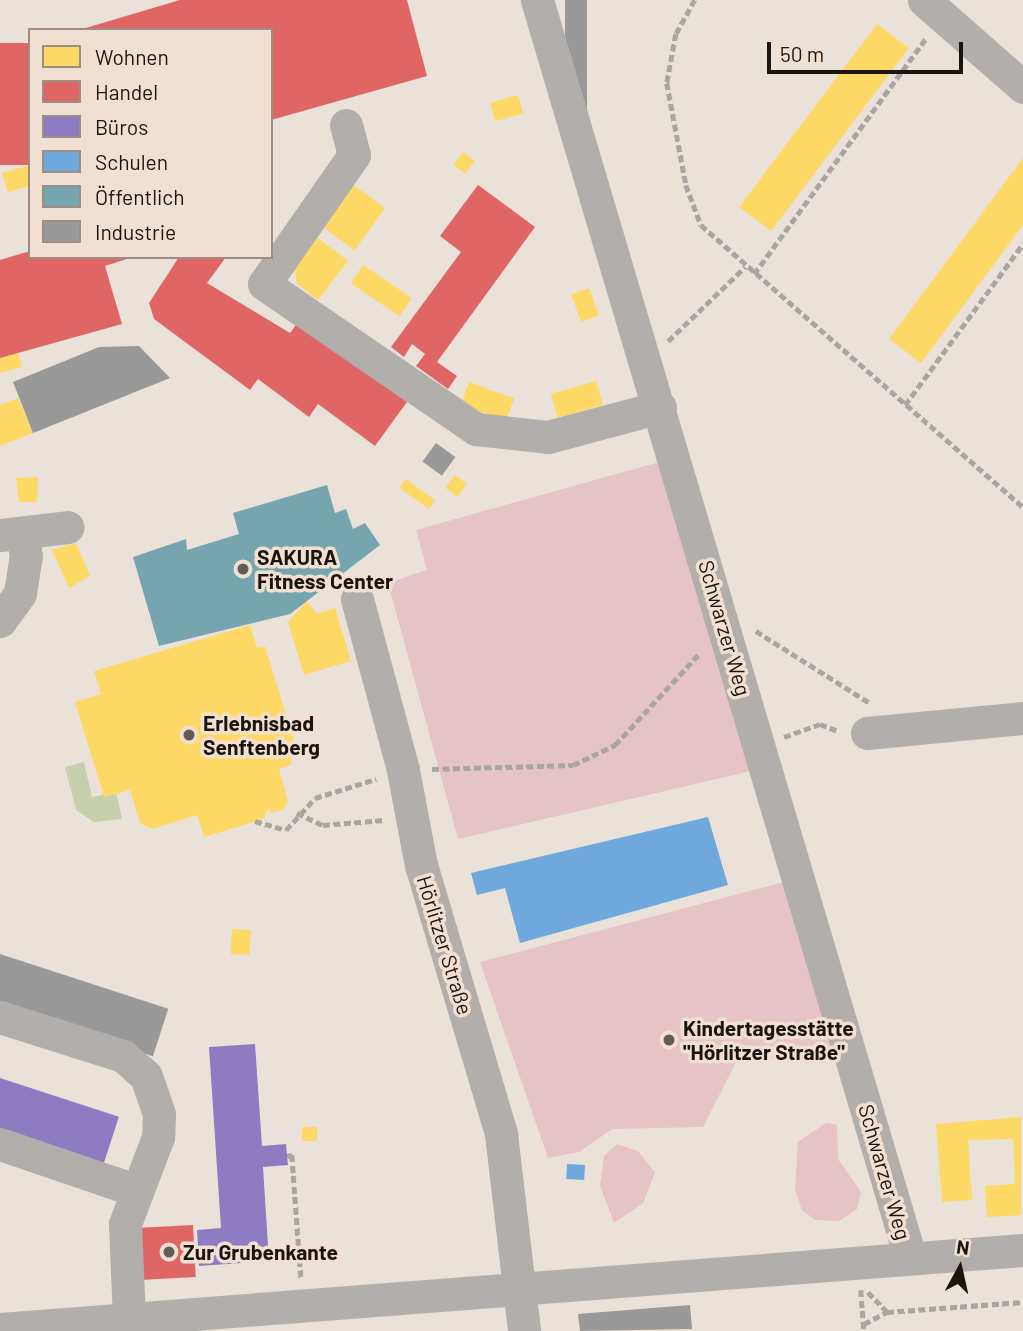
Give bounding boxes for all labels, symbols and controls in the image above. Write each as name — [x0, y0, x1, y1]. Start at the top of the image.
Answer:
legend — [28, 28, 273, 259]
scale bar — [771, 28, 967, 72]
text: 50 m — [780, 41, 824, 66]
text: Wohnen — [95, 44, 169, 69]
text: Handel — [95, 79, 158, 104]
text: Büros — [95, 114, 148, 139]
text: Schulen — [95, 149, 168, 174]
text: Öffentlich — [95, 184, 185, 209]
text: Industrie — [95, 219, 176, 244]
place label: SAKURA Fitness Center — [257, 544, 393, 594]
street label: Schwarzer Weg — [694, 557, 756, 699]
marker: SAKURA Fitness Center — [235, 561, 251, 577]
place label: Erlebnisbad Senftenberg — [203, 710, 320, 760]
marker: Erlebnisbad Senftenberg — [181, 727, 197, 743]
street label: Hörlitzer Straße — [412, 872, 478, 1018]
place label: Kindertagesstätte "Hörlitzer Straße" — [683, 1015, 854, 1065]
marker: Kindertagesstätte "Hörlitzer Straße" — [661, 1032, 677, 1048]
street label: Schwarzer Weg — [854, 1101, 916, 1243]
north arrow — [925, 1233, 995, 1303]
text: N — [955, 1234, 971, 1259]
place label: Zur Grubenkante — [183, 1239, 338, 1265]
marker: Zur Grubenkante — [161, 1244, 177, 1260]

